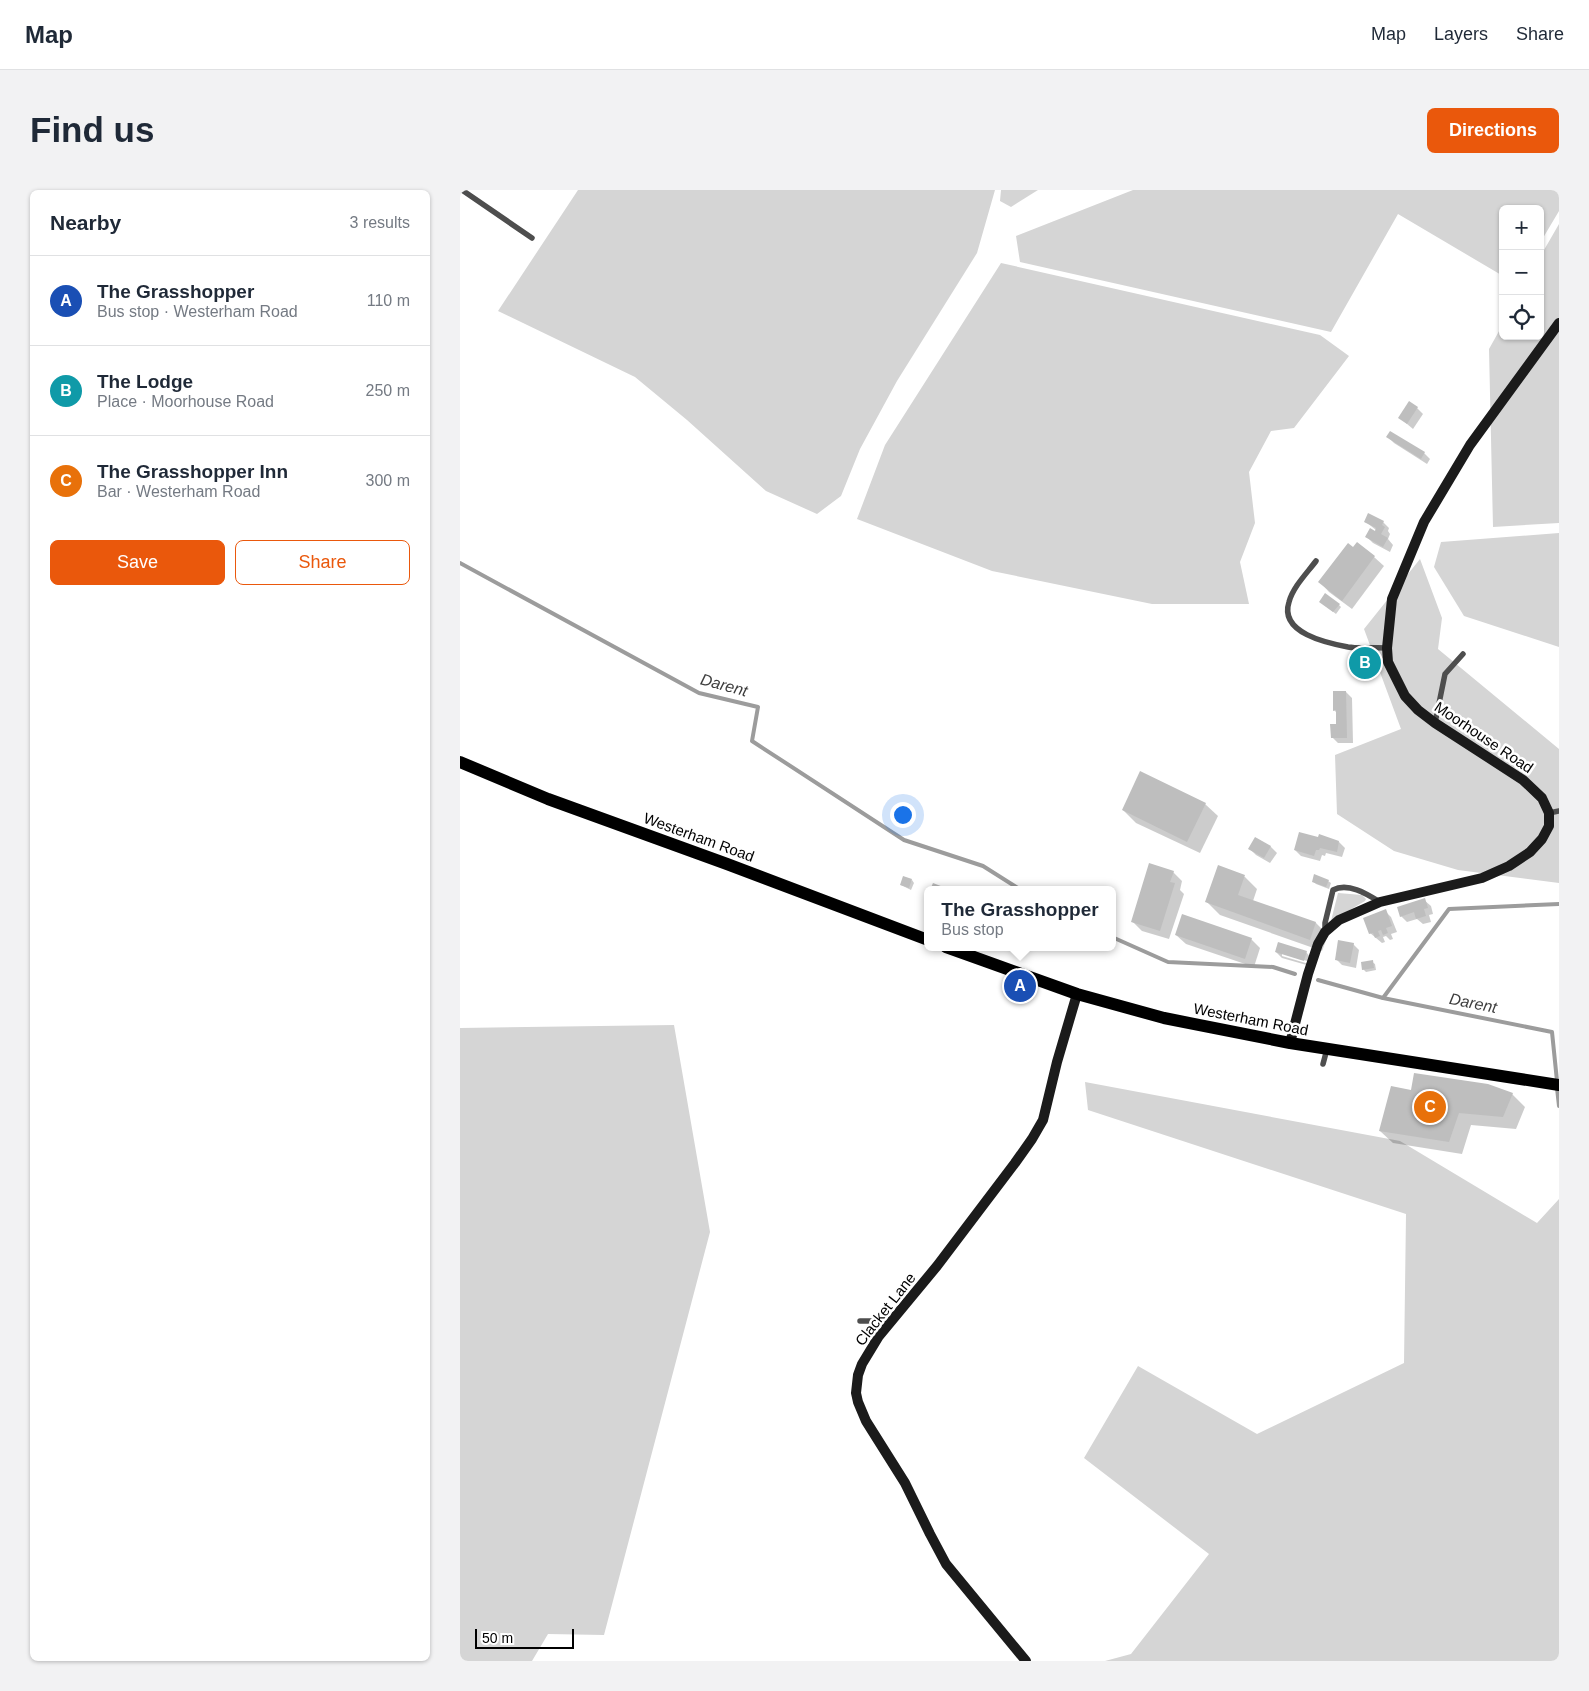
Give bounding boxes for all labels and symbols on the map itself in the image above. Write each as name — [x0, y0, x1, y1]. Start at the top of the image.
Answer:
pin: B — [1349, 644, 1381, 682]
water label: Darent — [699, 671, 750, 700]
street label: Moorhouse Road — [1432, 698, 1536, 776]
your location — [890, 802, 916, 828]
street label: Westerham Road — [641, 809, 757, 865]
pin: A — [1004, 967, 1036, 1005]
water label: Darent — [1448, 990, 1499, 1016]
street label: Westerham Road — [1192, 1000, 1310, 1038]
pin: C — [1414, 1088, 1446, 1126]
street label: Clacket Lane — [851, 1269, 919, 1349]
scale bar — [475, 1626, 574, 1649]

